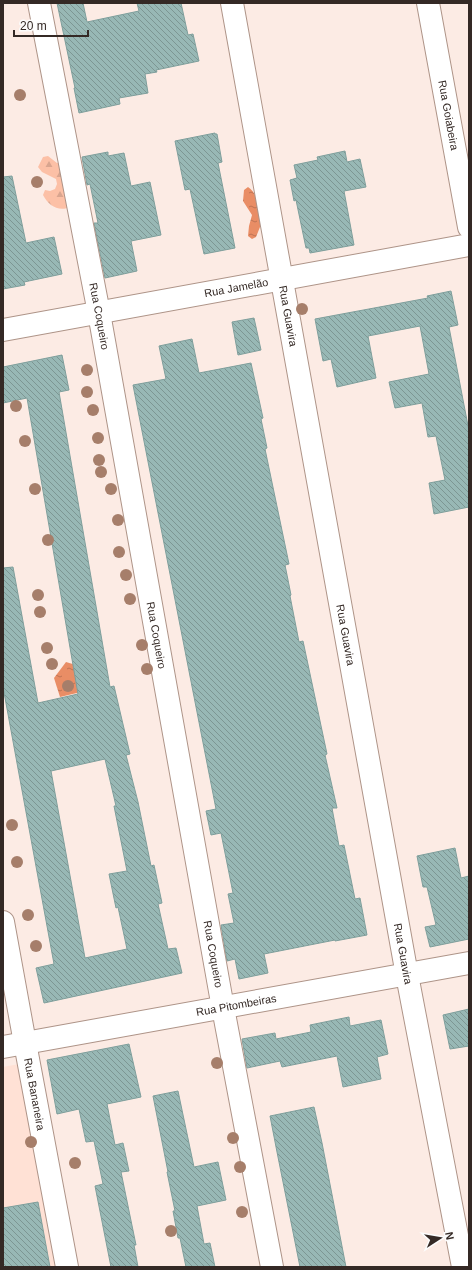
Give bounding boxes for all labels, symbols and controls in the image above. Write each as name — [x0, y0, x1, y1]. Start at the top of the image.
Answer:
scale bar — [14, 12, 88, 38]
text: 20 m — [20, 19, 47, 33]
street label: Rua Goiabeira — [436, 79, 461, 152]
street label: Rua Jamelão — [203, 276, 269, 299]
street label: Rua Coqueiro — [87, 282, 111, 351]
street label: Rua Guavira — [277, 284, 300, 348]
street label: Rua Coqueiro — [145, 601, 168, 670]
street label: Rua Guavira — [334, 603, 357, 667]
street label: Rua Coqueiro — [202, 920, 225, 989]
street label: Rua Guavira — [392, 922, 415, 986]
street label: Rua Pitombeiras — [195, 992, 278, 1018]
street label: Rua Bananeira — [22, 1057, 47, 1132]
north arrow — [420, 1218, 460, 1258]
text: N — [443, 1231, 456, 1241]

